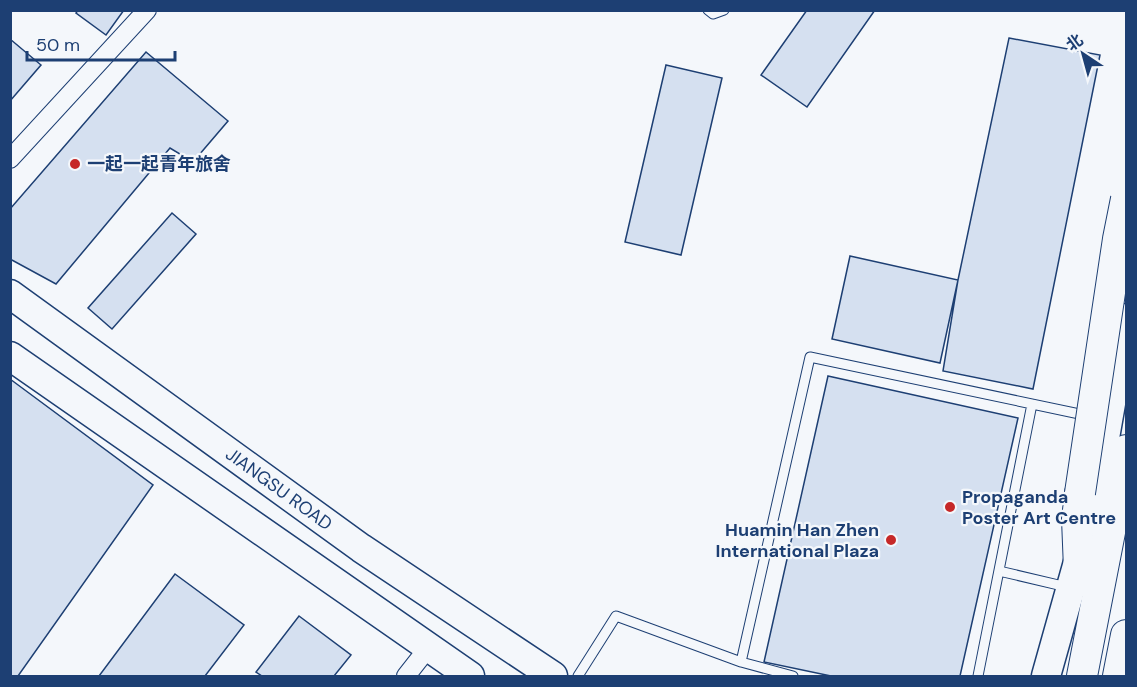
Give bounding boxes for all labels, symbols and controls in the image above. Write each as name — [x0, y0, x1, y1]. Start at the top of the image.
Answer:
scale bar — [27, 24, 176, 62]
north arrow — [1053, 24, 1113, 84]
text: 北 — [1062, 29, 1087, 55]
text: 50 m — [36, 33, 80, 57]
place label: 一起一起青年旅舍 — [87, 152, 231, 176]
marker: 一起一起青年旅舍 — [68, 157, 82, 171]
street label: JIANGSU ROAD — [221, 442, 337, 536]
place label: Propaganda Poster Art Centre — [962, 485, 1116, 530]
marker: Propaganda Poster Art Centre — [943, 500, 957, 514]
place label: Huamin Han Zhen International Plaza — [716, 518, 879, 563]
marker: Huamin Han Zhen International Plaza — [884, 533, 898, 547]

